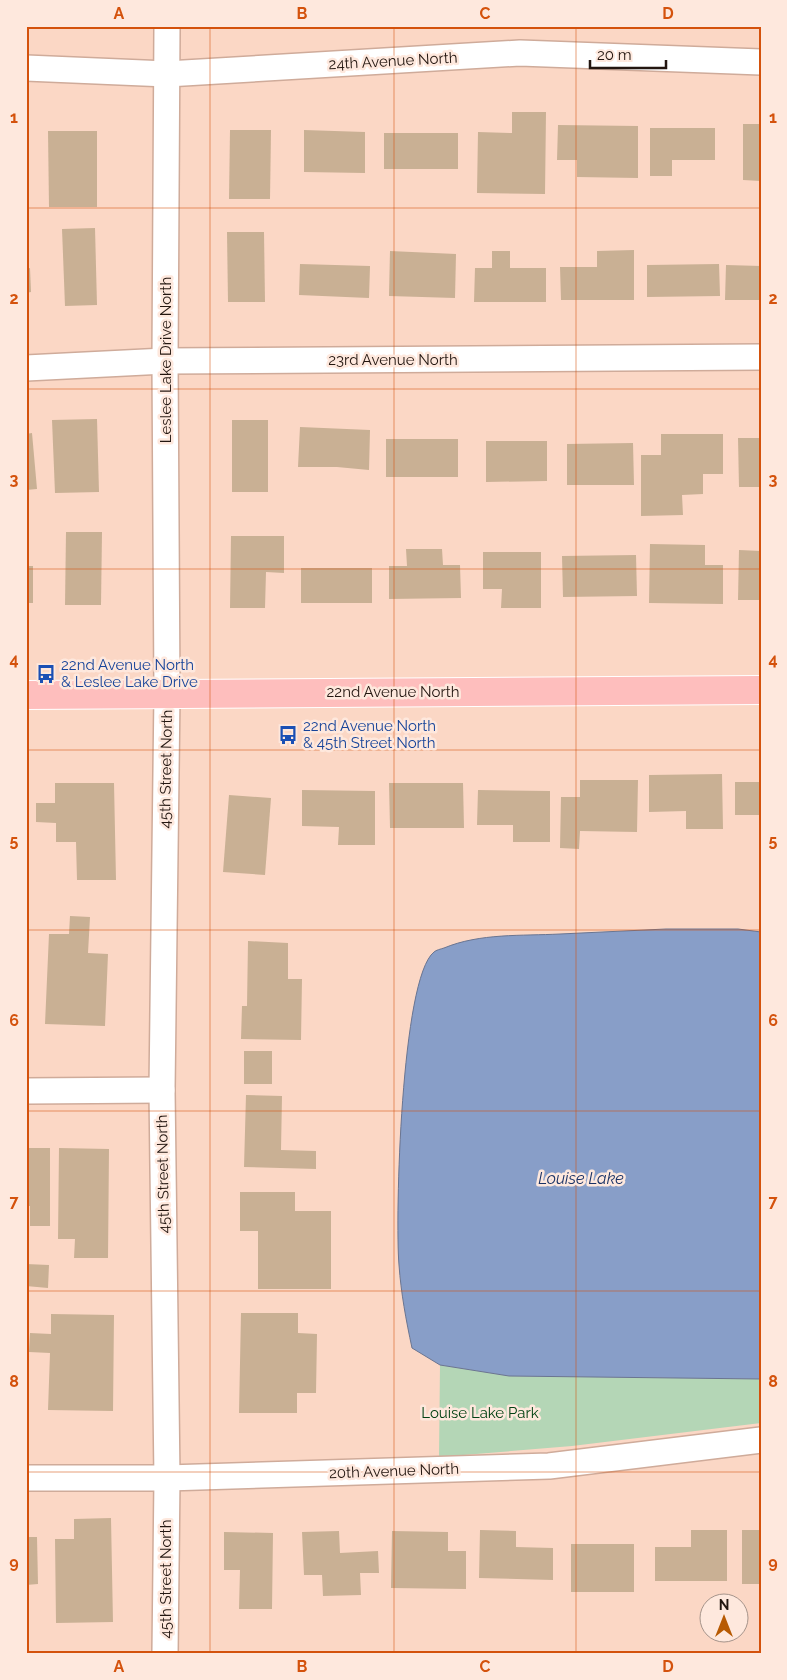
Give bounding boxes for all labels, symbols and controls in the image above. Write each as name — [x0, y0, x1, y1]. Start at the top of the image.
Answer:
text: A — [114, 4, 125, 23]
text: B — [297, 4, 308, 23]
text: C — [480, 4, 491, 23]
text: D — [662, 4, 674, 23]
scale bar — [590, 38, 666, 70]
text: 20 m — [597, 46, 632, 64]
street label: 24th Avenue North — [328, 49, 458, 73]
text: 1 — [10, 108, 18, 127]
text: 1 — [769, 108, 777, 127]
street label: Leslee Lake Drive North — [157, 277, 175, 443]
text: 2 — [9, 289, 19, 308]
text: 2 — [768, 289, 778, 308]
street label: 23rd Avenue North — [328, 351, 458, 369]
text: 3 — [10, 470, 19, 489]
text: 3 — [769, 470, 778, 489]
text: 4 — [9, 650, 19, 669]
text: 4 — [768, 650, 778, 669]
place label: 22nd Avenue North & Leslee Lake Drive — [61, 656, 198, 691]
bus stop icon: 22nd Avenue North & Leslee Lake Drive — [35, 663, 57, 685]
street label: 22nd Avenue North — [327, 683, 459, 701]
street label: 45th Street North — [156, 709, 176, 829]
place label: 22nd Avenue North & 45th Street North — [303, 717, 436, 752]
bus stop icon: 22nd Avenue North & 45th Street North — [277, 724, 299, 746]
text: 5 — [10, 831, 19, 850]
text: 5 — [769, 831, 778, 850]
text: 6 — [9, 1011, 19, 1030]
text: 6 — [768, 1011, 778, 1030]
street label: 45th Street North — [153, 1114, 173, 1234]
water label: Louise Lake — [538, 1169, 624, 1188]
text: 7 — [10, 1192, 19, 1211]
text: 7 — [769, 1192, 778, 1211]
text: 8 — [9, 1372, 19, 1391]
text: 8 — [768, 1372, 778, 1391]
park label: Louise Lake Park — [421, 1404, 539, 1422]
street label: 20th Avenue North — [329, 1460, 459, 1482]
street label: 45th Street North — [157, 1520, 175, 1638]
text: 9 — [9, 1553, 19, 1572]
text: 9 — [768, 1553, 778, 1572]
north arrow — [700, 1592, 750, 1642]
text: N — [719, 1597, 729, 1613]
text: A — [114, 1657, 125, 1676]
text: B — [297, 1657, 308, 1676]
text: C — [480, 1657, 491, 1676]
text: D — [662, 1657, 674, 1676]

